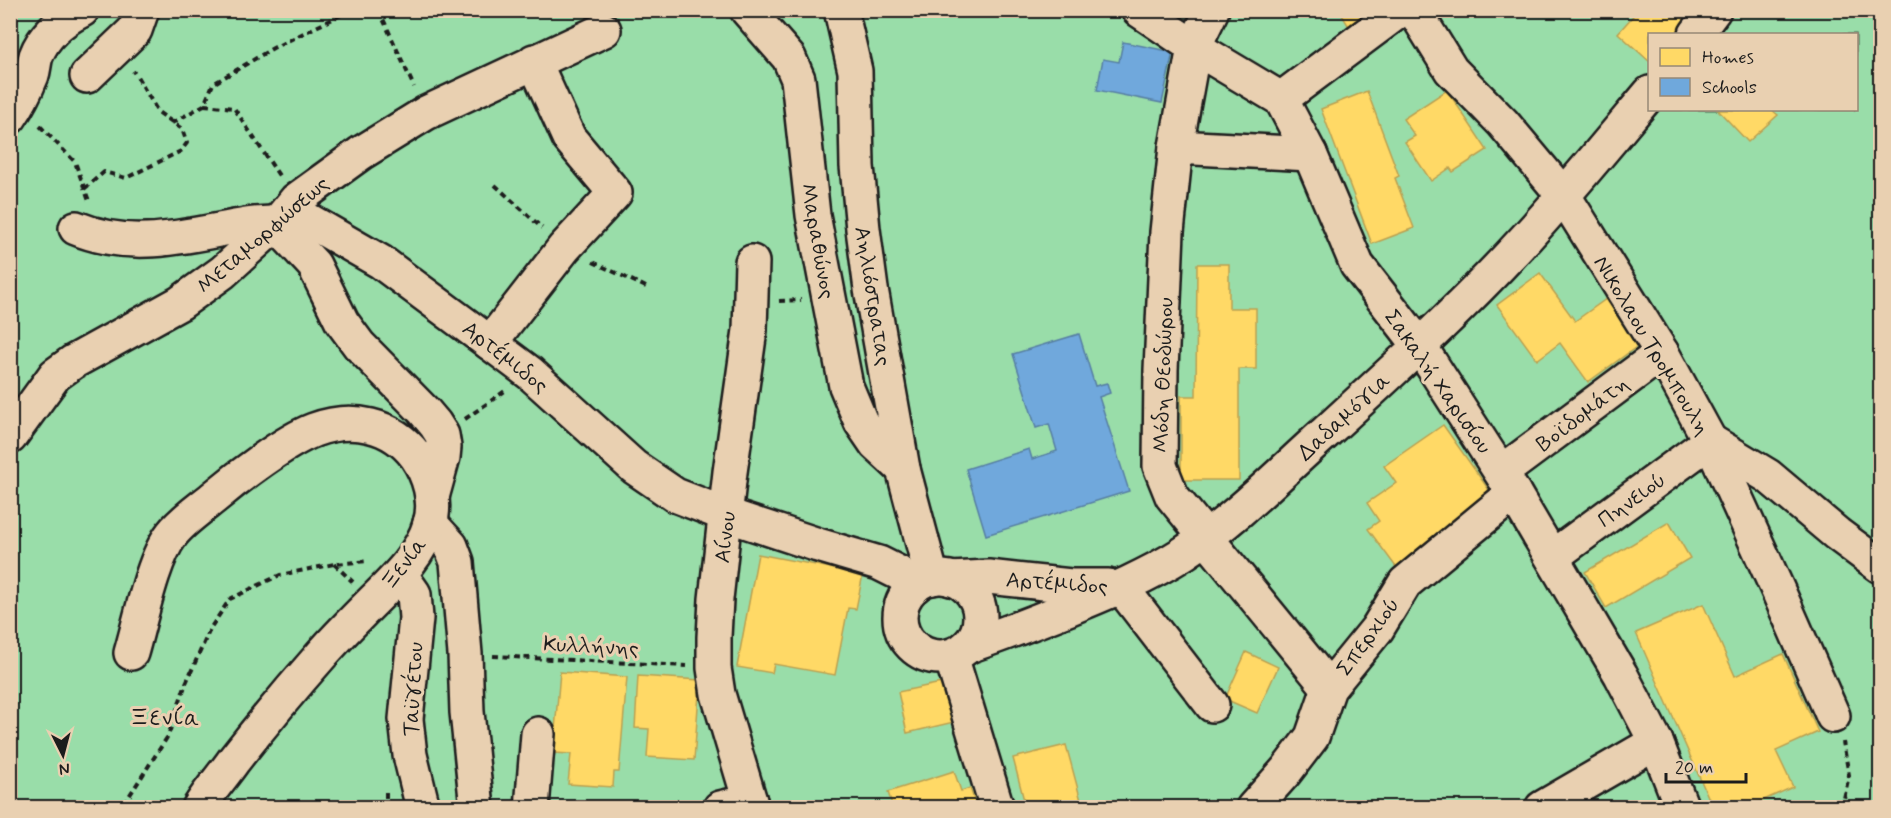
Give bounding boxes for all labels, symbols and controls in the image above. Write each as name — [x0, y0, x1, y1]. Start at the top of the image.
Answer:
legend — [1648, 33, 1858, 111]
text: Homes — [1702, 46, 1754, 70]
text: Schools — [1702, 76, 1757, 100]
street label: Μεταμορφώσεως — [191, 170, 335, 301]
street label: Μαραθώνος — [793, 181, 841, 301]
street label: Αηλιόστρατας — [847, 224, 897, 368]
street label: Νικολαου Τρομπουλη — [1587, 251, 1716, 441]
street label: Μόδη Θεοδώρου — [1147, 297, 1181, 453]
street label: Σακαλή Χαρισίου — [1377, 305, 1498, 460]
street label: Αρτέμιδος — [456, 314, 554, 400]
street label: Δαδαμόγια — [1292, 367, 1397, 468]
street label: Βοϊδομάτη — [1531, 370, 1635, 459]
street label: Πηνειού — [1593, 467, 1672, 535]
street label: Αίνου — [709, 510, 743, 565]
street label: Ξενία — [376, 532, 433, 596]
street label: Αρτέμιδος — [1005, 565, 1109, 602]
street label: Σπερχιού — [1331, 592, 1406, 682]
street label: Κυλλήνης — [542, 631, 639, 663]
street label: Ταϋγέτου — [397, 641, 430, 737]
district label: Ξενία — [129, 703, 201, 734]
north arrow — [33, 725, 93, 785]
scale bar — [1666, 746, 1746, 784]
text: 20 m — [1675, 756, 1713, 780]
text: N — [58, 757, 71, 779]

